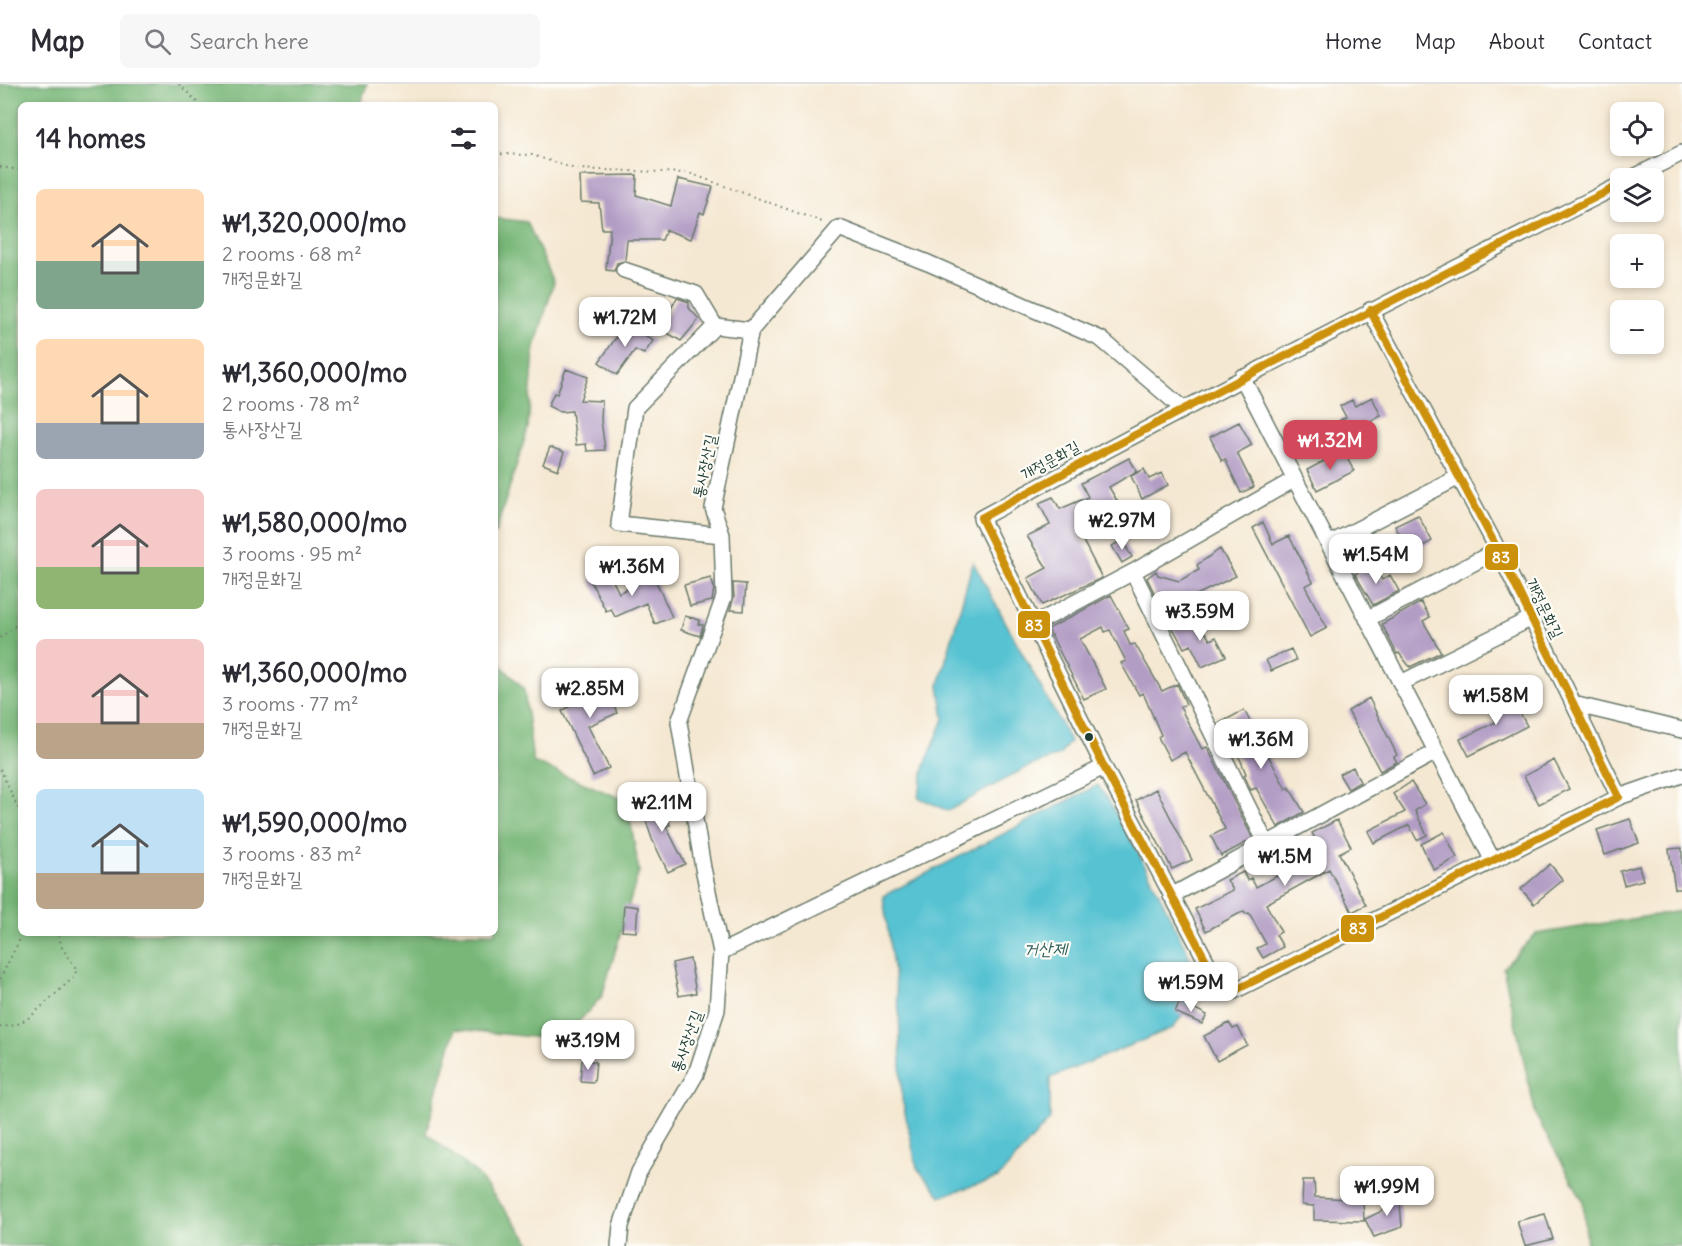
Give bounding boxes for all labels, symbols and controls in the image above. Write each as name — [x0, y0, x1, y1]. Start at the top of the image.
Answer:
search box — [120, 14, 540, 68]
text: Map — [30, 23, 84, 59]
icon: search — [141, 25, 174, 58]
text: Search here — [189, 27, 309, 55]
text: Home — [1325, 28, 1382, 55]
text: Map — [1415, 28, 1456, 55]
text: About — [1489, 28, 1545, 55]
text: Contact — [1578, 28, 1652, 55]
map controls — [1610, 102, 1664, 354]
button: locate — [1610, 102, 1664, 156]
text: 14 homes — [36, 122, 146, 155]
icon: filters — [447, 122, 480, 155]
button: layers — [1610, 168, 1664, 222]
text: ₩1,320,000/mo — [222, 206, 406, 239]
icon: home — [84, 213, 156, 285]
button: + — [1610, 234, 1664, 288]
text: 2 rooms · 68 m² — [222, 241, 362, 266]
text: 개정문화길 — [222, 266, 302, 291]
pin: ₩1.72M — [576, 297, 674, 348]
button: − — [1610, 300, 1664, 354]
text: ₩1.72M — [593, 304, 657, 329]
text: ₩1,360,000/mo — [222, 356, 407, 389]
icon: home — [84, 363, 156, 435]
text: 2 rooms · 78 m² — [222, 391, 360, 416]
text: 통사장산길 — [222, 416, 302, 441]
pin: ₩1.32M — [1281, 420, 1379, 471]
text: ₩1.32M — [1297, 427, 1363, 452]
street label: 통사장산길 — [688, 432, 720, 500]
street label: 개정문화길 — [1017, 436, 1083, 484]
pin: ₩2.97M — [1073, 500, 1171, 551]
text: ₩1,580,000/mo — [222, 506, 407, 539]
text: ₩2.97M — [1088, 507, 1156, 532]
icon: home — [84, 513, 156, 585]
pin: ₩1.54M — [1327, 534, 1425, 585]
text: 3 rooms · 95 m² — [222, 541, 362, 566]
text: ₩1.54M — [1343, 541, 1409, 566]
line badge: 83 — [1484, 543, 1519, 571]
pin: ₩1.36M — [583, 546, 681, 597]
text: 83 — [1492, 547, 1510, 567]
text: ₩1.36M — [599, 553, 665, 578]
text: 개정문화길 — [222, 566, 302, 591]
street label: 개정문화길 — [1522, 575, 1568, 641]
pin: ₩3.59M — [1151, 591, 1249, 642]
text: ₩3.59M — [1165, 598, 1235, 623]
line badge: 83 — [1017, 610, 1051, 639]
text: 83 — [1025, 615, 1043, 635]
text: ₩1,360,000/mo — [222, 656, 407, 689]
icon: home — [84, 663, 156, 735]
pin: ₩2.85M — [541, 668, 639, 719]
text: ₩2.85M — [555, 675, 625, 700]
pin: ₩1.58M — [1447, 675, 1545, 726]
text: ₩1.58M — [1463, 682, 1529, 707]
text: 3 rooms · 77 m² — [222, 691, 359, 716]
text: 개정문화길 — [222, 716, 302, 741]
pin: ₩1.36M — [1212, 719, 1310, 770]
text: ₩1.36M — [1228, 726, 1294, 751]
unlabelled marker — [1083, 731, 1095, 743]
pin: ₩2.11M — [613, 782, 711, 833]
text: ₩2.11M — [631, 789, 693, 814]
text: ₩1,590,000/mo — [222, 806, 407, 839]
icon: home — [84, 813, 156, 885]
pin: ₩1.5M — [1243, 836, 1327, 887]
text: 3 rooms · 83 m² — [222, 841, 362, 866]
text: ₩1.5M — [1258, 843, 1312, 868]
text: 개정문화길 — [222, 866, 302, 891]
line badge: 83 — [1340, 914, 1375, 943]
text: 83 — [1349, 918, 1367, 938]
water label: 거산제 — [1023, 937, 1069, 960]
pin: ₩1.59M — [1142, 962, 1240, 1013]
text: ₩1.59M — [1158, 969, 1224, 994]
street label: 통사장산길 — [666, 1007, 706, 1075]
pin: ₩3.19M — [539, 1020, 637, 1071]
text: ₩3.19M — [555, 1027, 621, 1052]
pin: ₩1.99M — [1338, 1166, 1436, 1217]
text: ₩1.99M — [1354, 1173, 1420, 1198]

